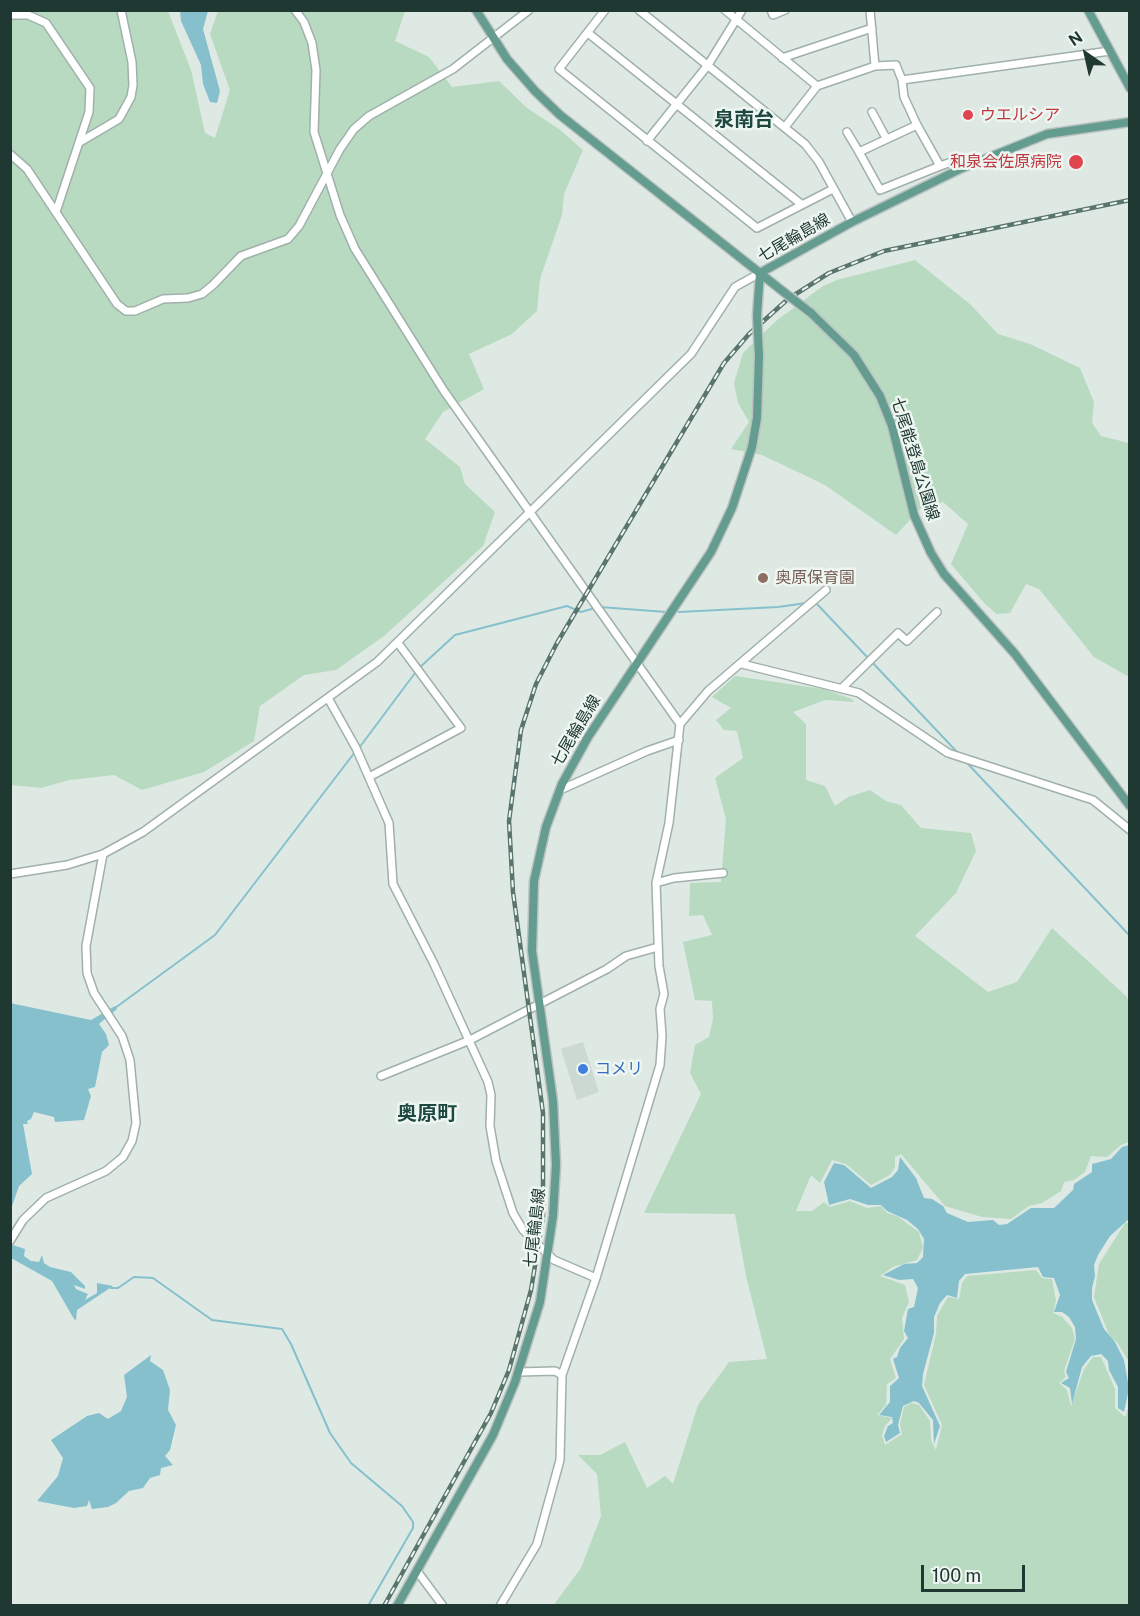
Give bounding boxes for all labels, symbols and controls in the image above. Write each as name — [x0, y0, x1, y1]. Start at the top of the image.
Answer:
north arrow — [1056, 24, 1116, 84]
text: N — [1065, 27, 1086, 50]
place label: ウエルシア — [980, 105, 1060, 125]
district label: 泉南台 — [714, 108, 774, 132]
marker: ウエルシア — [961, 108, 975, 122]
place label: 和泉会佐原病院 — [950, 152, 1062, 172]
marker: 和泉会佐原病院 — [1067, 153, 1085, 171]
street label: 七尾輪島線 — [755, 210, 833, 266]
street label: 七尾能登島公園線 — [887, 395, 943, 523]
place label: 奥原保育園 — [775, 568, 855, 588]
marker: 奥原保育園 — [756, 571, 770, 585]
street label: 七尾輪島線 — [547, 692, 605, 770]
place label: コメリ — [595, 1059, 643, 1079]
marker: コメリ — [576, 1062, 590, 1076]
district label: 奥原町 — [397, 1102, 457, 1126]
street label: 七尾輪島線 — [521, 1187, 549, 1269]
scale bar — [924, 1553, 1028, 1591]
text: 100 m — [932, 1565, 981, 1586]

